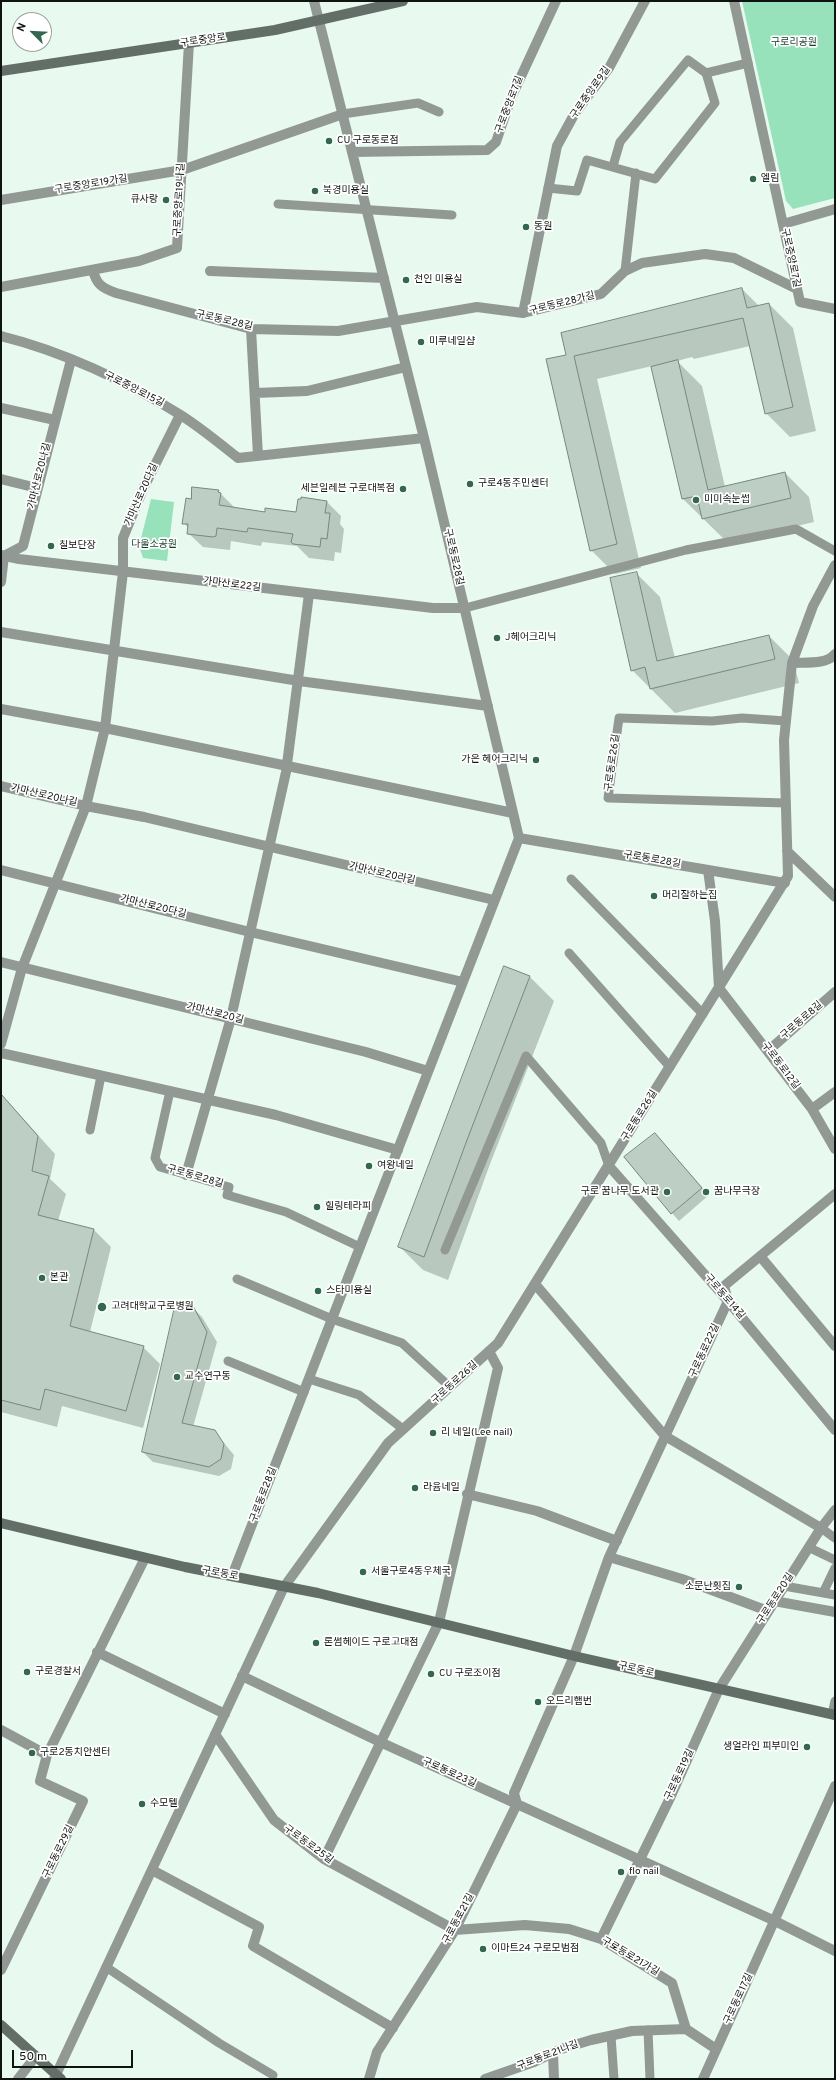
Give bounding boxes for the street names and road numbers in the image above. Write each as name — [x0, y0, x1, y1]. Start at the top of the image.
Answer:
street label: 구로중앙로 — [179, 32, 227, 50]
street label: 구로중앙로9길 — [569, 65, 613, 121]
street label: 구로중앙로7길 — [494, 75, 526, 135]
street label: 구로중앙로19나길 — [172, 163, 188, 237]
street label: 구로중앙로19가길 — [53, 173, 129, 197]
street label: 구로중앙로7길 — [778, 227, 802, 289]
street label: 구로동로28가길 — [528, 290, 596, 318]
street label: 구로동로28길 — [194, 309, 254, 333]
street label: 구로중앙로15길 — [102, 370, 166, 410]
street label: 가마산로20나길 — [26, 442, 54, 510]
street label: 가마산로20다길 — [123, 462, 161, 528]
street label: 구로동로28길 — [441, 527, 465, 587]
street label: 가마산로22길 — [202, 575, 262, 595]
street label: 구로동로26길 — [603, 733, 623, 793]
street label: 가마산로20나길 — [10, 783, 78, 809]
street label: 구로동로28길 — [622, 849, 682, 871]
street label: 가마산로20라길 — [348, 861, 416, 887]
street label: 가마산로20다길 — [119, 893, 187, 921]
street label: 구로동로8길 — [778, 999, 826, 1043]
street label: 가마산로20길 — [185, 1001, 245, 1027]
street label: 구로동로12길 — [758, 1040, 802, 1092]
street label: 구로동로26길 — [620, 1088, 660, 1144]
street label: 구로동로28길 — [165, 1163, 225, 1191]
street label: 구로동로14길 — [701, 1272, 747, 1322]
street label: 구로동로22길 — [687, 1322, 723, 1380]
street label: 구로동로26길 — [429, 1359, 481, 1407]
street label: 구로동로28길 — [248, 1466, 280, 1524]
street label: 구로동로 — [201, 1565, 239, 1583]
street label: 구로동로20길 — [755, 1571, 797, 1627]
street label: 구로동로 — [617, 1660, 655, 1680]
street label: 구로동로19길 — [663, 1747, 697, 1803]
street label: 구로동로23길 — [420, 1756, 478, 1790]
street label: 구로동로29길 — [41, 1823, 77, 1881]
street label: 구로동로25길 — [281, 1823, 335, 1867]
street label: 구로동로21길 — [441, 1892, 477, 1946]
street label: 구로동로21가길 — [599, 1935, 661, 1979]
street label: 구로동로17길 — [722, 1972, 756, 2026]
street label: 구로동로21나길 — [515, 2039, 581, 2073]

